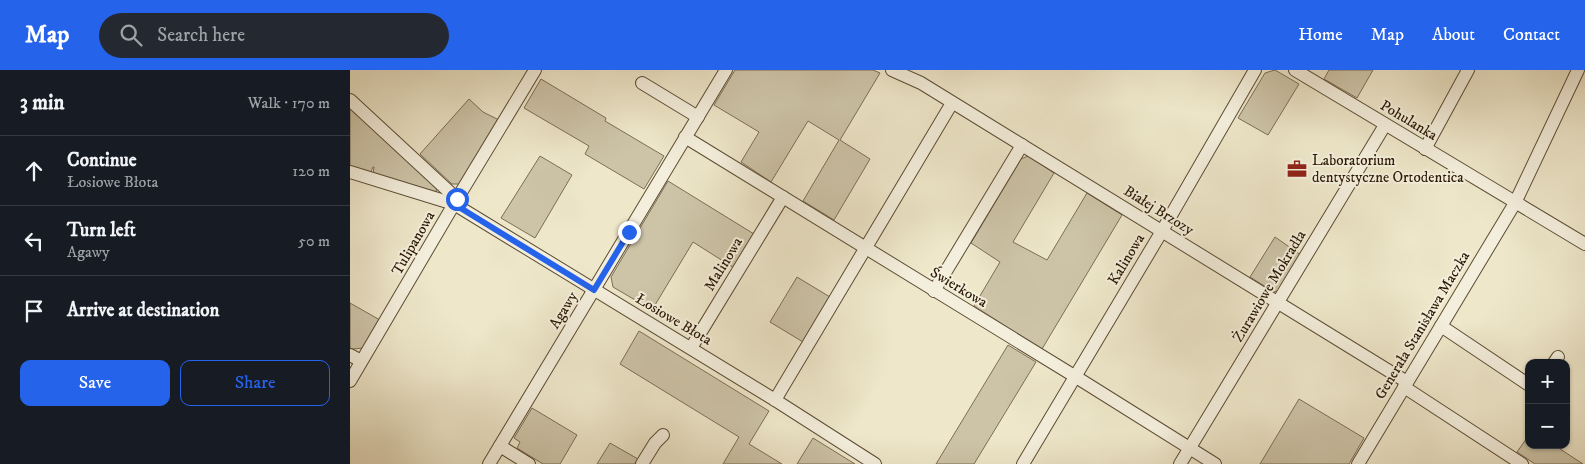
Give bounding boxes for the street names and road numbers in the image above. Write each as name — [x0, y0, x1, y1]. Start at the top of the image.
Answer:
street label: Pohulanka — [1377, 96, 1441, 145]
street label: Białej Brzozy — [1120, 181, 1198, 240]
street label: Tulipanowa — [388, 207, 440, 279]
street label: Żurawiowe Mokradła — [1229, 226, 1311, 346]
street label: Kalinowa — [1104, 230, 1149, 288]
street label: Malinowa — [700, 233, 747, 295]
street label: Generała Stanisława Maczka — [1371, 247, 1475, 403]
street label: Świerkowa — [927, 262, 992, 312]
street label: Agawy — [545, 288, 582, 332]
street label: Łosiowe Błota — [632, 289, 716, 350]

